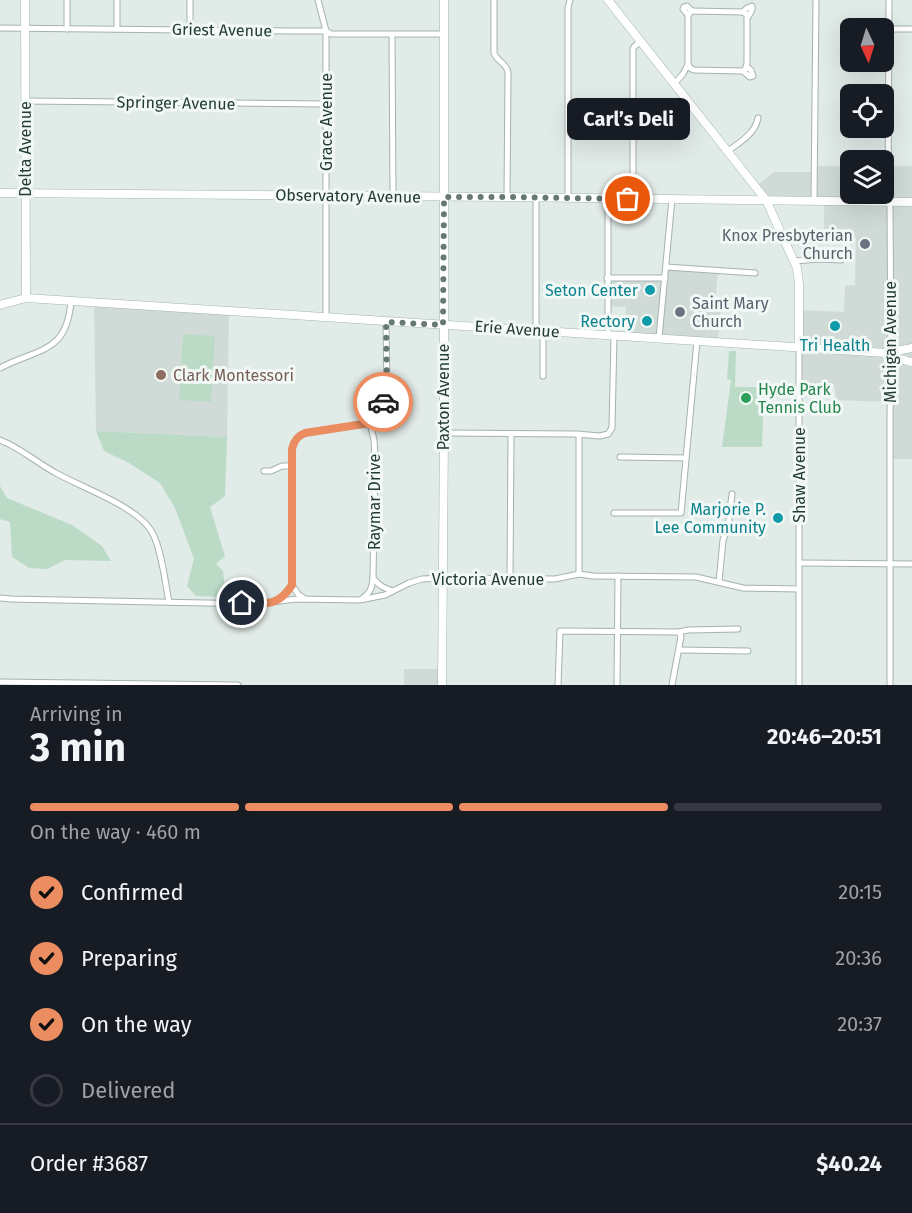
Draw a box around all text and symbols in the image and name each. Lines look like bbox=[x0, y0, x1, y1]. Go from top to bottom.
north arrow bbox=[840, 18, 894, 72]
map controls bbox=[840, 18, 894, 204]
street label: Griest Avenue bbox=[172, 20, 272, 40]
street label: Grace Avenue bbox=[317, 73, 336, 171]
button: locate bbox=[840, 84, 894, 138]
street label: Springer Avenue bbox=[117, 92, 235, 114]
callout: Carl’s Deli bbox=[566, 97, 690, 139]
street label: Delta Avenue bbox=[16, 101, 35, 197]
text: Carl’s Deli bbox=[583, 107, 674, 131]
button: layers bbox=[840, 150, 894, 204]
pin bbox=[602, 173, 653, 224]
icon: bag bbox=[611, 182, 644, 215]
street label: Observatory Avenue bbox=[275, 185, 421, 207]
place label: Knox Presbyterian Church bbox=[722, 226, 853, 263]
marker: Knox Presbyterian Church bbox=[858, 237, 872, 251]
place label: Seton Center bbox=[545, 281, 639, 300]
street label: Michigan Avenue bbox=[881, 281, 900, 403]
marker: Seton Center bbox=[643, 283, 657, 297]
place label: Saint Mary Church bbox=[692, 294, 769, 331]
marker: Saint Mary Church bbox=[673, 305, 687, 319]
place label: Rectory bbox=[580, 312, 635, 331]
marker: Rectory bbox=[640, 314, 654, 328]
street label: Erie Avenue bbox=[474, 317, 560, 341]
marker: Tri Health bbox=[828, 319, 842, 333]
place label: Tri Health bbox=[800, 336, 870, 355]
street label: Paxton Avenue bbox=[434, 344, 453, 450]
place label: Clark Montessori bbox=[173, 366, 294, 385]
marker: Clark Montessori bbox=[154, 368, 168, 382]
courier bbox=[353, 372, 413, 432]
place label: Hyde Park Tennis Club bbox=[758, 380, 841, 417]
icon: car bbox=[367, 386, 400, 419]
marker: Hyde Park Tennis Club bbox=[739, 391, 753, 405]
street label: Shaw Avenue bbox=[790, 427, 809, 523]
street label: Raymar Drive bbox=[365, 454, 384, 550]
place label: Marjorie P. Lee Community bbox=[655, 500, 766, 537]
marker: Marjorie P. Lee Community bbox=[771, 511, 785, 525]
street label: Victoria Avenue bbox=[432, 570, 544, 589]
pin bbox=[216, 577, 267, 628]
icon: home bbox=[225, 586, 258, 619]
text: Arriving in bbox=[30, 702, 123, 726]
text: 20:46–20:51 bbox=[767, 723, 882, 750]
text: 3 min bbox=[30, 725, 126, 771]
text: On the way · 460 m bbox=[30, 820, 201, 844]
icon: check bbox=[30, 876, 63, 909]
text: Confirmed bbox=[81, 879, 184, 906]
text: 20:15 bbox=[838, 880, 882, 904]
icon: check bbox=[30, 942, 63, 975]
text: Preparing bbox=[81, 945, 177, 972]
text: 20:36 bbox=[835, 946, 882, 970]
icon: check bbox=[30, 1008, 63, 1041]
text: On the way bbox=[81, 1011, 192, 1038]
text: 20:37 bbox=[837, 1012, 882, 1036]
text: Delivered bbox=[81, 1077, 176, 1104]
text: Order #3687 bbox=[30, 1150, 148, 1177]
text: $40.24 bbox=[816, 1150, 882, 1177]

